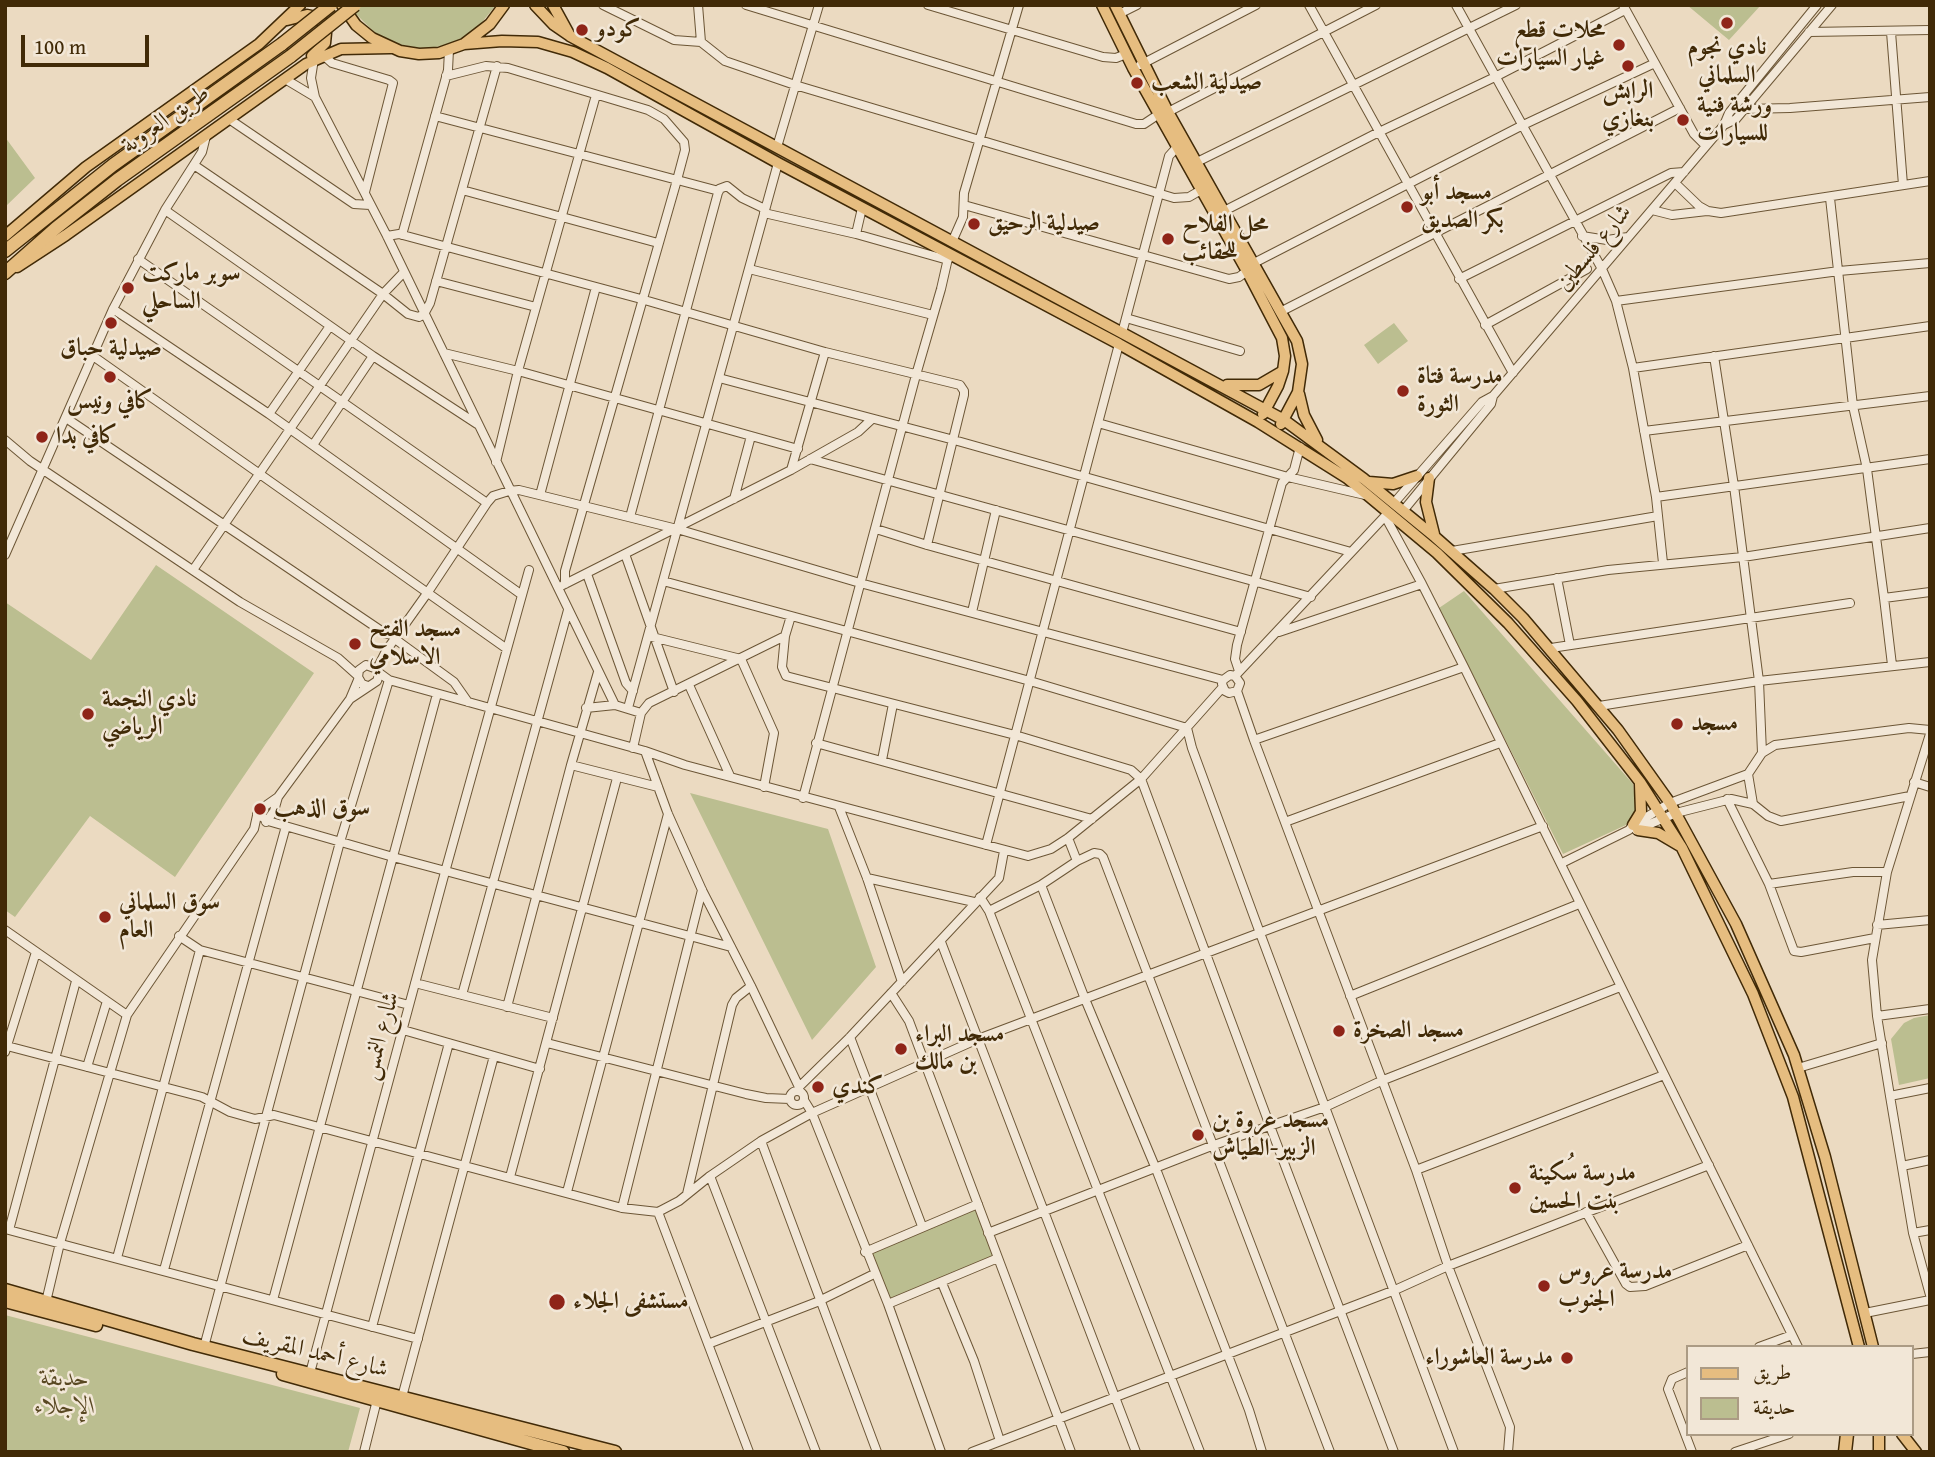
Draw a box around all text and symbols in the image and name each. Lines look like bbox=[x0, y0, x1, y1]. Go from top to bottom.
marker: نادي نجوم السلماني bbox=[1719, 15, 1735, 31]
place label: كودو bbox=[596, 16, 640, 44]
place label: محلات قطع غيار السيارات bbox=[1496, 17, 1605, 73]
scale bar bbox=[24, 21, 152, 65]
marker: كودو bbox=[574, 22, 590, 38]
text: 100 m bbox=[34, 31, 86, 62]
place label: نادي نجوم السلماني bbox=[1687, 34, 1767, 90]
marker: محلات قطع غيار السيارات bbox=[1611, 37, 1627, 53]
marker: الرابش بنغازي bbox=[1620, 58, 1636, 74]
place label: صيدلية الشعب bbox=[1151, 69, 1262, 97]
marker: صيدلية الشعب bbox=[1129, 75, 1145, 91]
place label: الرابش بنغازي bbox=[1602, 78, 1654, 134]
street label: طريق العروبة bbox=[116, 79, 216, 161]
place label: ورشة فنية للسيارات bbox=[1697, 92, 1772, 148]
marker: ورشة فنية للسيارات bbox=[1675, 112, 1691, 128]
place label: مسجد أبو بكر الصديق bbox=[1421, 179, 1504, 235]
marker: مسجد أبو بكر الصديق bbox=[1399, 199, 1415, 215]
street label: شارع فلسطين bbox=[1550, 199, 1638, 297]
place label: صيدلية الرحيق bbox=[988, 210, 1100, 238]
place label: محل الفلاح للحقائب bbox=[1182, 211, 1268, 267]
marker: صيدلية الرحيق bbox=[966, 216, 982, 232]
marker: محل الفلاح للحقائب bbox=[1160, 231, 1176, 247]
place label: سوبر ماركت الساحلي bbox=[142, 260, 241, 316]
marker: سوبر ماركت الساحلي bbox=[120, 280, 136, 296]
marker: صيدلية حباق bbox=[103, 315, 119, 331]
place label: صيدلية حباق bbox=[60, 335, 162, 363]
place label: مدرسة فتاة الثورة bbox=[1417, 363, 1503, 419]
marker: كافي ونيس bbox=[102, 369, 118, 385]
marker: مدرسة فتاة الثورة bbox=[1395, 383, 1411, 399]
place label: كافي ونيس bbox=[67, 388, 153, 416]
place label: كافي بدا bbox=[56, 423, 118, 451]
marker: كافي بدا bbox=[34, 429, 50, 445]
place label: مسجد الفتح الاسلامي bbox=[369, 616, 461, 672]
marker: مسجد الفتح الاسلامي bbox=[347, 636, 363, 652]
place label: نادي النجمة الرياضي bbox=[102, 686, 197, 742]
marker: نادي النجمة الرياضي bbox=[80, 706, 96, 722]
place label: مسجد bbox=[1691, 710, 1738, 738]
marker: مسجد bbox=[1669, 716, 1685, 732]
place label: سوق الذهب bbox=[274, 795, 370, 823]
marker: سوق الذهب bbox=[252, 801, 268, 817]
place label: سوق السلماني العام bbox=[119, 889, 220, 945]
marker: سوق السلماني العام bbox=[97, 909, 113, 925]
street label: شارع النمس bbox=[355, 989, 407, 1083]
place label: مسجد الصخرة bbox=[1353, 1017, 1464, 1045]
place label: مسجد البراء بن مالك bbox=[915, 1021, 1004, 1077]
marker: مسجد الصخرة bbox=[1331, 1023, 1347, 1039]
marker: مسجد البراء بن مالك bbox=[893, 1041, 909, 1057]
place label: كندي bbox=[832, 1073, 883, 1101]
marker: كندي bbox=[810, 1079, 826, 1095]
place label: مسجد عروة بن الزبير-الطياش bbox=[1212, 1107, 1329, 1163]
marker: مسجد عروة بن الزبير-الطياش bbox=[1190, 1127, 1206, 1143]
place label: مدرسة سُكينة بنت الحسين bbox=[1529, 1160, 1636, 1216]
marker: مدرسة سُكينة بنت الحسين bbox=[1507, 1180, 1523, 1196]
place label: مدرسة عروس الجنوب bbox=[1558, 1258, 1672, 1314]
marker: مدرسة عروس الجنوب bbox=[1536, 1278, 1552, 1294]
place label: مستشفى الجلاء bbox=[573, 1288, 688, 1316]
marker: مستشفى الجلاء bbox=[547, 1292, 567, 1312]
street label: شارع أحمد المقريف bbox=[239, 1321, 391, 1385]
place label: مدرسة العاشوراء bbox=[1425, 1344, 1553, 1372]
legend bbox=[1686, 1345, 1914, 1436]
marker: مدرسة العاشوراء bbox=[1559, 1350, 1575, 1366]
text: طريق bbox=[1753, 1356, 1791, 1387]
park label: حديقة الإجلاء bbox=[35, 1365, 95, 1421]
text: حديقة bbox=[1753, 1391, 1796, 1422]

